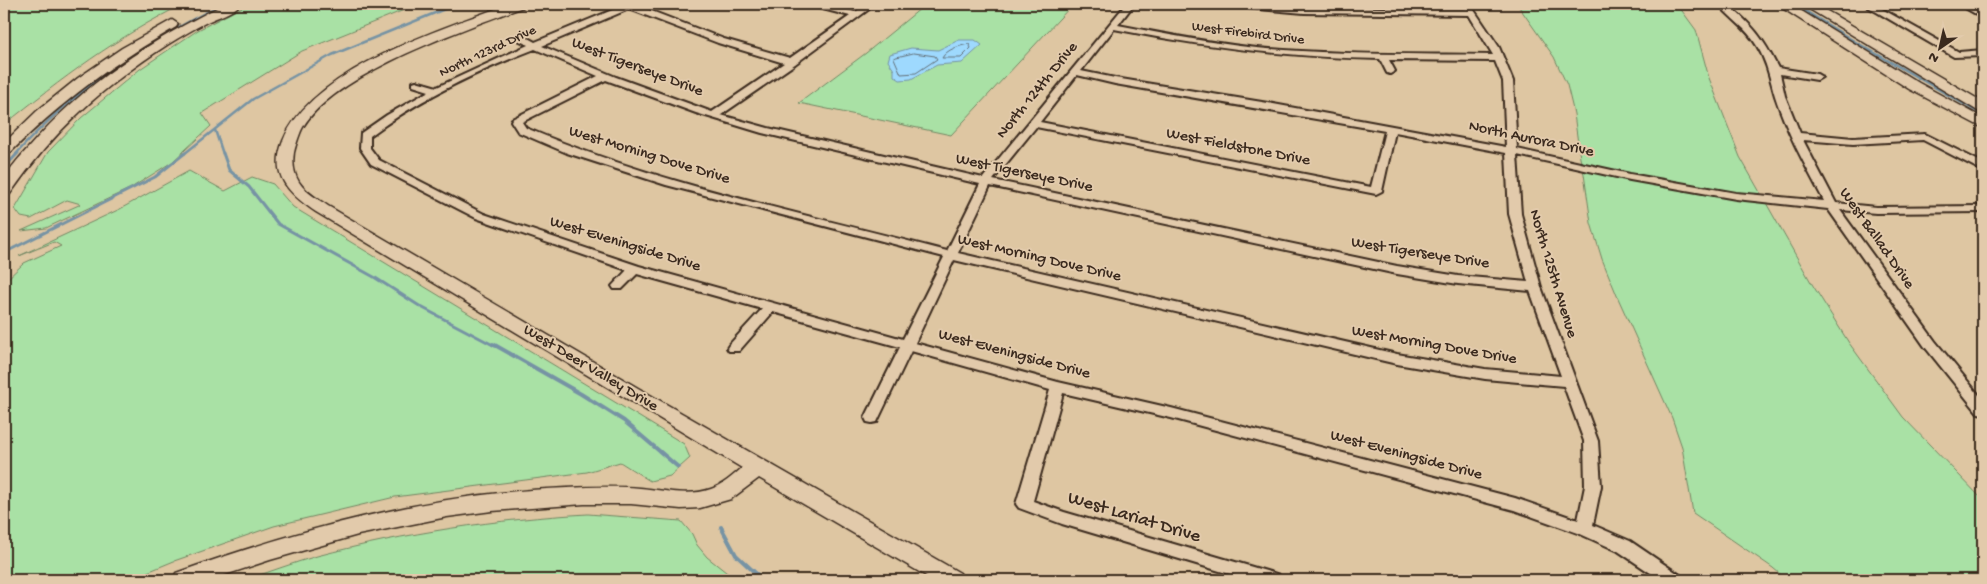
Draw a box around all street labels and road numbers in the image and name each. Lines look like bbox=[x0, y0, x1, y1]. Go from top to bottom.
street label: West Firebird Drive bbox=[1191, 19, 1306, 49]
street label: North 123rd Drive bbox=[437, 22, 540, 82]
street label: West Tigerseye Drive bbox=[568, 34, 706, 102]
street label: North 124th Drive bbox=[993, 38, 1083, 143]
street label: North Aurora Drive bbox=[1467, 117, 1596, 163]
street label: West Morning Dove Drive bbox=[566, 122, 733, 190]
street label: West Fieldstone Drive bbox=[1164, 125, 1312, 171]
street label: West Tigerseye Drive bbox=[954, 150, 1095, 198]
street label: West Ballad Drive bbox=[1834, 185, 1918, 294]
street label: North 125th Avenue bbox=[1523, 208, 1581, 341]
street label: West Eveningside Drive bbox=[547, 213, 703, 277]
street label: West Morning Dove Drive bbox=[955, 231, 1123, 287]
street label: West Tigerseye Drive bbox=[1350, 234, 1491, 274]
street label: West Deer Valley Drive bbox=[519, 321, 662, 417]
street label: West Morning Dove Drive bbox=[1350, 322, 1519, 370]
street label: West Eveningside Drive bbox=[936, 326, 1093, 385]
street label: West Eveningside Drive bbox=[1328, 427, 1485, 486]
street label: West Lariat Drive bbox=[1065, 487, 1203, 549]

